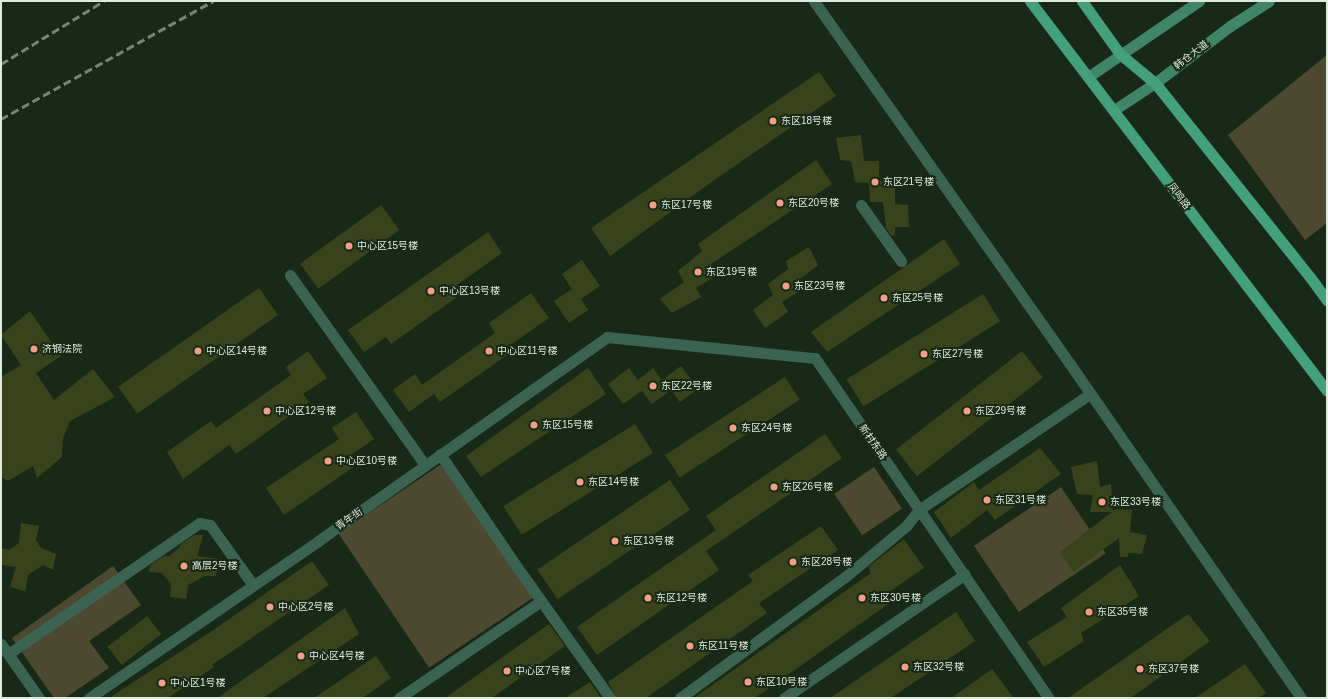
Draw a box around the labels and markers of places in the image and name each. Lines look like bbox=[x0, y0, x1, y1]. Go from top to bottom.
place label: 东区18号楼 bbox=[781, 115, 832, 127]
marker: 东区18号楼 bbox=[768, 116, 778, 126]
place label: 东区21号楼 bbox=[883, 176, 934, 188]
marker: 东区21号楼 bbox=[870, 177, 880, 187]
place label: 东区20号楼 bbox=[788, 197, 839, 209]
marker: 东区20号楼 bbox=[775, 198, 785, 208]
place label: 东区17号楼 bbox=[661, 199, 712, 211]
marker: 东区17号楼 bbox=[648, 200, 658, 210]
place label: 中心区15号楼 bbox=[357, 240, 418, 252]
marker: 中心区15号楼 bbox=[344, 241, 354, 251]
place label: 东区19号楼 bbox=[706, 266, 757, 278]
marker: 东区19号楼 bbox=[693, 267, 703, 277]
place label: 东区23号楼 bbox=[794, 280, 845, 292]
marker: 东区23号楼 bbox=[781, 281, 791, 291]
place label: 中心区13号楼 bbox=[439, 285, 500, 297]
marker: 中心区13号楼 bbox=[426, 286, 436, 296]
place label: 东区25号楼 bbox=[892, 292, 943, 304]
marker: 东区25号楼 bbox=[879, 293, 889, 303]
place label: 济钢法院 bbox=[42, 343, 82, 355]
marker: 济钢法院 bbox=[29, 344, 39, 354]
place label: 中心区14号楼 bbox=[206, 345, 267, 357]
place label: 中心区11号楼 bbox=[497, 345, 557, 357]
marker: 中心区14号楼 bbox=[193, 346, 203, 356]
marker: 中心区11号楼 bbox=[484, 346, 494, 356]
place label: 东区27号楼 bbox=[932, 348, 983, 360]
marker: 东区27号楼 bbox=[919, 349, 929, 359]
place label: 东区22号楼 bbox=[661, 380, 712, 392]
marker: 东区22号楼 bbox=[648, 381, 658, 391]
place label: 中心区12号楼 bbox=[275, 405, 336, 417]
place label: 东区29号楼 bbox=[975, 405, 1026, 417]
marker: 中心区12号楼 bbox=[262, 406, 272, 416]
marker: 东区29号楼 bbox=[962, 406, 972, 416]
place label: 东区15号楼 bbox=[542, 419, 593, 431]
marker: 东区15号楼 bbox=[529, 420, 539, 430]
place label: 东区24号楼 bbox=[741, 422, 792, 434]
marker: 东区24号楼 bbox=[728, 423, 738, 433]
place label: 中心区10号楼 bbox=[336, 455, 397, 467]
marker: 中心区10号楼 bbox=[323, 456, 333, 466]
place label: 东区14号楼 bbox=[588, 476, 639, 488]
marker: 东区14号楼 bbox=[575, 477, 585, 487]
place label: 东区26号楼 bbox=[782, 481, 833, 493]
marker: 东区26号楼 bbox=[769, 482, 779, 492]
place label: 东区31号楼 bbox=[995, 494, 1046, 506]
marker: 东区31号楼 bbox=[982, 495, 992, 505]
place label: 东区33号楼 bbox=[1110, 496, 1161, 508]
marker: 东区33号楼 bbox=[1097, 497, 1107, 507]
place label: 东区13号楼 bbox=[623, 535, 674, 547]
marker: 东区13号楼 bbox=[610, 536, 620, 546]
place label: 东区28号楼 bbox=[801, 556, 852, 568]
marker: 东区28号楼 bbox=[788, 557, 798, 567]
place label: 高层2号楼 bbox=[192, 560, 238, 572]
marker: 高层2号楼 bbox=[179, 561, 189, 571]
place label: 东区12号楼 bbox=[656, 592, 707, 604]
place label: 东区30号楼 bbox=[870, 592, 921, 604]
marker: 东区12号楼 bbox=[643, 593, 653, 603]
marker: 东区30号楼 bbox=[857, 593, 867, 603]
place label: 中心区2号楼 bbox=[278, 601, 334, 613]
marker: 中心区2号楼 bbox=[265, 602, 275, 612]
place label: 东区35号楼 bbox=[1097, 606, 1148, 618]
marker: 东区35号楼 bbox=[1084, 607, 1094, 617]
place label: 东区11号楼 bbox=[698, 640, 748, 652]
marker: 东区11号楼 bbox=[685, 641, 695, 651]
place label: 中心区4号楼 bbox=[309, 650, 365, 662]
marker: 中心区4号楼 bbox=[296, 651, 306, 661]
place label: 东区32号楼 bbox=[913, 661, 964, 673]
marker: 东区32号楼 bbox=[900, 662, 910, 672]
place label: 东区37号楼 bbox=[1148, 663, 1199, 675]
marker: 东区37号楼 bbox=[1135, 664, 1145, 674]
place label: 中心区7号楼 bbox=[515, 665, 571, 677]
marker: 中心区7号楼 bbox=[502, 666, 512, 676]
place label: 东区10号楼 bbox=[756, 676, 807, 688]
place label: 中心区1号楼 bbox=[170, 677, 226, 689]
marker: 东区10号楼 bbox=[743, 677, 753, 687]
marker: 中心区1号楼 bbox=[157, 678, 167, 688]

